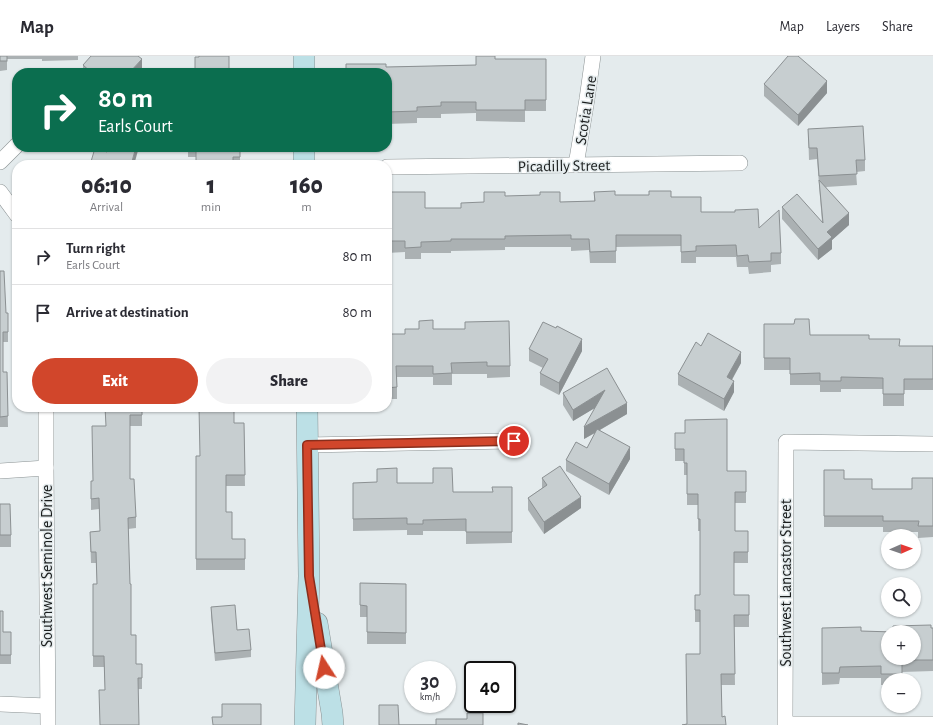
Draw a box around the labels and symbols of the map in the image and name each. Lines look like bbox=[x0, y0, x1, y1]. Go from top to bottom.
street label: Scotia Lane bbox=[573, 74, 599, 146]
street label: Picadilly Street bbox=[518, 157, 611, 176]
pin bbox=[497, 424, 531, 458]
street label: Southwest Seminole Drive bbox=[39, 485, 55, 647]
street label: Southwest Lancastor Street bbox=[778, 499, 794, 667]
north arrow bbox=[881, 529, 921, 569]
position arrow bbox=[303, 647, 345, 689]
speed limit sign: 40 bbox=[464, 661, 516, 713]

